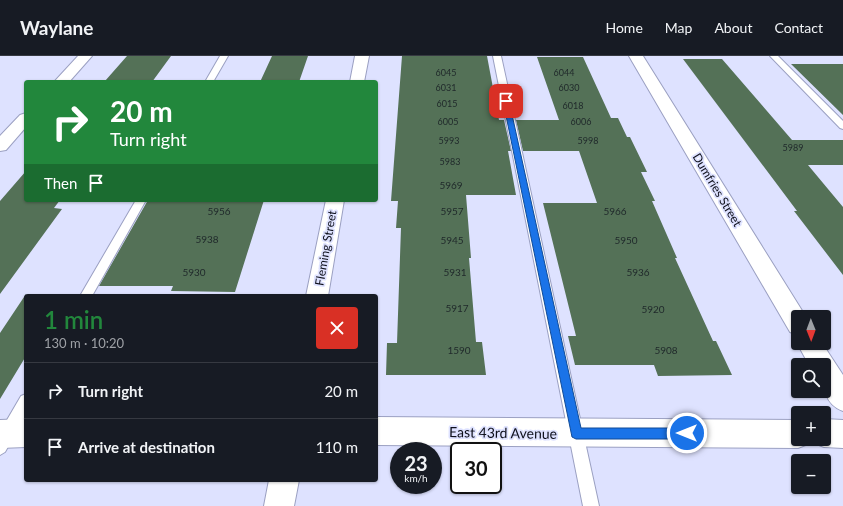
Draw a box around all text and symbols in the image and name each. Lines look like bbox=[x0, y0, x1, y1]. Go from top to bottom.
text: Waylane bbox=[20, 16, 93, 39]
text: Home bbox=[605, 19, 643, 36]
text: Map bbox=[665, 19, 692, 36]
text: About bbox=[714, 19, 752, 36]
text: Contact bbox=[774, 19, 823, 36]
house number: 6045 bbox=[436, 67, 456, 78]
house number: 6044 bbox=[554, 67, 574, 78]
house number: 6031 bbox=[436, 82, 456, 93]
house number: 6030 bbox=[559, 82, 579, 93]
pin bbox=[489, 84, 523, 118]
icon: arrive bbox=[495, 90, 517, 112]
text: 20 m bbox=[110, 94, 173, 128]
icon: right bbox=[44, 96, 96, 148]
house number: 6015 bbox=[437, 98, 457, 109]
house number: 6018 bbox=[563, 100, 583, 111]
house number: 6005 bbox=[438, 116, 458, 127]
house number: 6006 bbox=[571, 116, 591, 127]
text: Turn right bbox=[110, 128, 187, 150]
house number: 5993 bbox=[439, 135, 459, 146]
house number: 5998 bbox=[578, 135, 598, 146]
house number: 5989 bbox=[783, 142, 803, 153]
street label: Dumfries Street bbox=[690, 150, 746, 230]
house number: 5983 bbox=[440, 156, 460, 167]
icon: arrive bbox=[85, 172, 107, 194]
text: Then bbox=[44, 174, 77, 192]
house number: 5969 bbox=[439, 179, 463, 191]
house number: 5956 bbox=[207, 205, 231, 217]
house number: 5957 bbox=[440, 205, 464, 217]
house number: 5966 bbox=[603, 205, 627, 217]
street label: Fleming Street bbox=[312, 208, 340, 287]
house number: 5938 bbox=[195, 233, 219, 245]
house number: 5945 bbox=[440, 234, 464, 246]
house number: 5950 bbox=[614, 234, 638, 246]
house number: 5930 bbox=[182, 266, 206, 278]
house number: 5931 bbox=[443, 266, 467, 278]
house number: 5936 bbox=[626, 266, 650, 278]
house number: 5917 bbox=[445, 302, 469, 314]
house number: 5920 bbox=[641, 303, 665, 315]
text: 1 min bbox=[44, 305, 103, 334]
button: close bbox=[316, 307, 358, 349]
north arrow bbox=[791, 310, 831, 350]
map controls bbox=[791, 310, 831, 494]
text: 130 m · 10:20 bbox=[44, 335, 124, 351]
house number: 1590 bbox=[447, 344, 471, 356]
house number: 5908 bbox=[654, 344, 678, 356]
button: search bbox=[791, 358, 831, 398]
icon: right bbox=[44, 380, 66, 402]
text: Turn right bbox=[78, 382, 143, 400]
text: 20 m bbox=[324, 382, 358, 400]
button: + bbox=[791, 406, 831, 446]
position arrow bbox=[666, 412, 708, 454]
street label: East 43rd Avenue bbox=[449, 423, 557, 442]
icon: arrive bbox=[44, 436, 66, 458]
text: Arrive at destination bbox=[78, 438, 215, 456]
text: 110 m bbox=[316, 438, 358, 456]
speed limit sign: 30 bbox=[450, 442, 502, 494]
text: 23 bbox=[404, 451, 428, 475]
button: − bbox=[791, 454, 831, 494]
text: km/h bbox=[404, 472, 428, 484]

